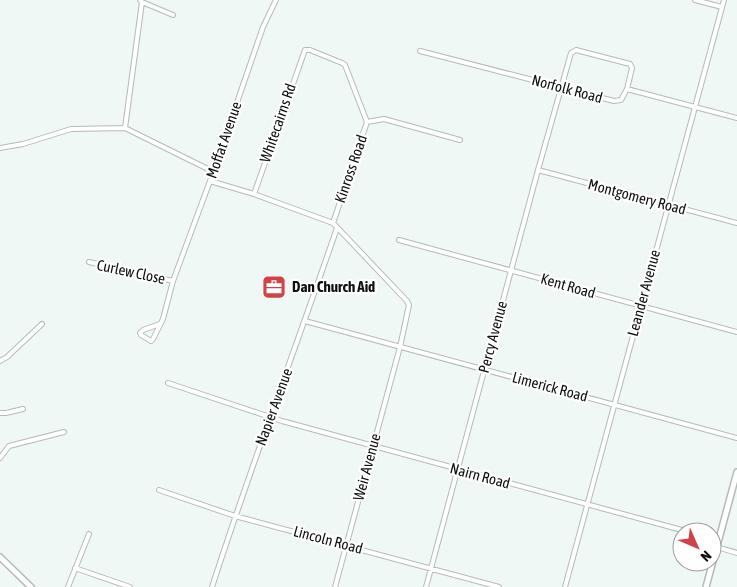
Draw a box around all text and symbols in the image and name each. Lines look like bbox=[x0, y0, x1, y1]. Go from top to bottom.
street label: Norfolk Road bbox=[530, 71, 604, 106]
street label: Whitecairns Rd bbox=[256, 81, 299, 164]
street label: Moffat Avenue bbox=[202, 99, 245, 180]
street label: Kinross Road bbox=[331, 133, 370, 205]
street label: Montgomery Road bbox=[586, 175, 688, 218]
street label: Leander Avenue bbox=[624, 248, 663, 338]
street label: Curlew Close bbox=[95, 256, 167, 287]
street label: Kent Road bbox=[539, 270, 597, 301]
office icon: Dan Church Aid bbox=[261, 274, 287, 300]
place label: Dan Church Aid bbox=[292, 278, 375, 295]
street label: Percy Avenue bbox=[475, 299, 510, 375]
street label: Napier Avenue bbox=[252, 366, 295, 448]
street label: Limerick Road bbox=[510, 368, 590, 405]
street label: Weir Avenue bbox=[349, 431, 384, 502]
street label: Nairn Road bbox=[448, 459, 512, 492]
street label: Lincoln Road bbox=[292, 522, 365, 557]
north arrow bbox=[672, 522, 722, 572]
text: N bbox=[698, 548, 715, 565]

